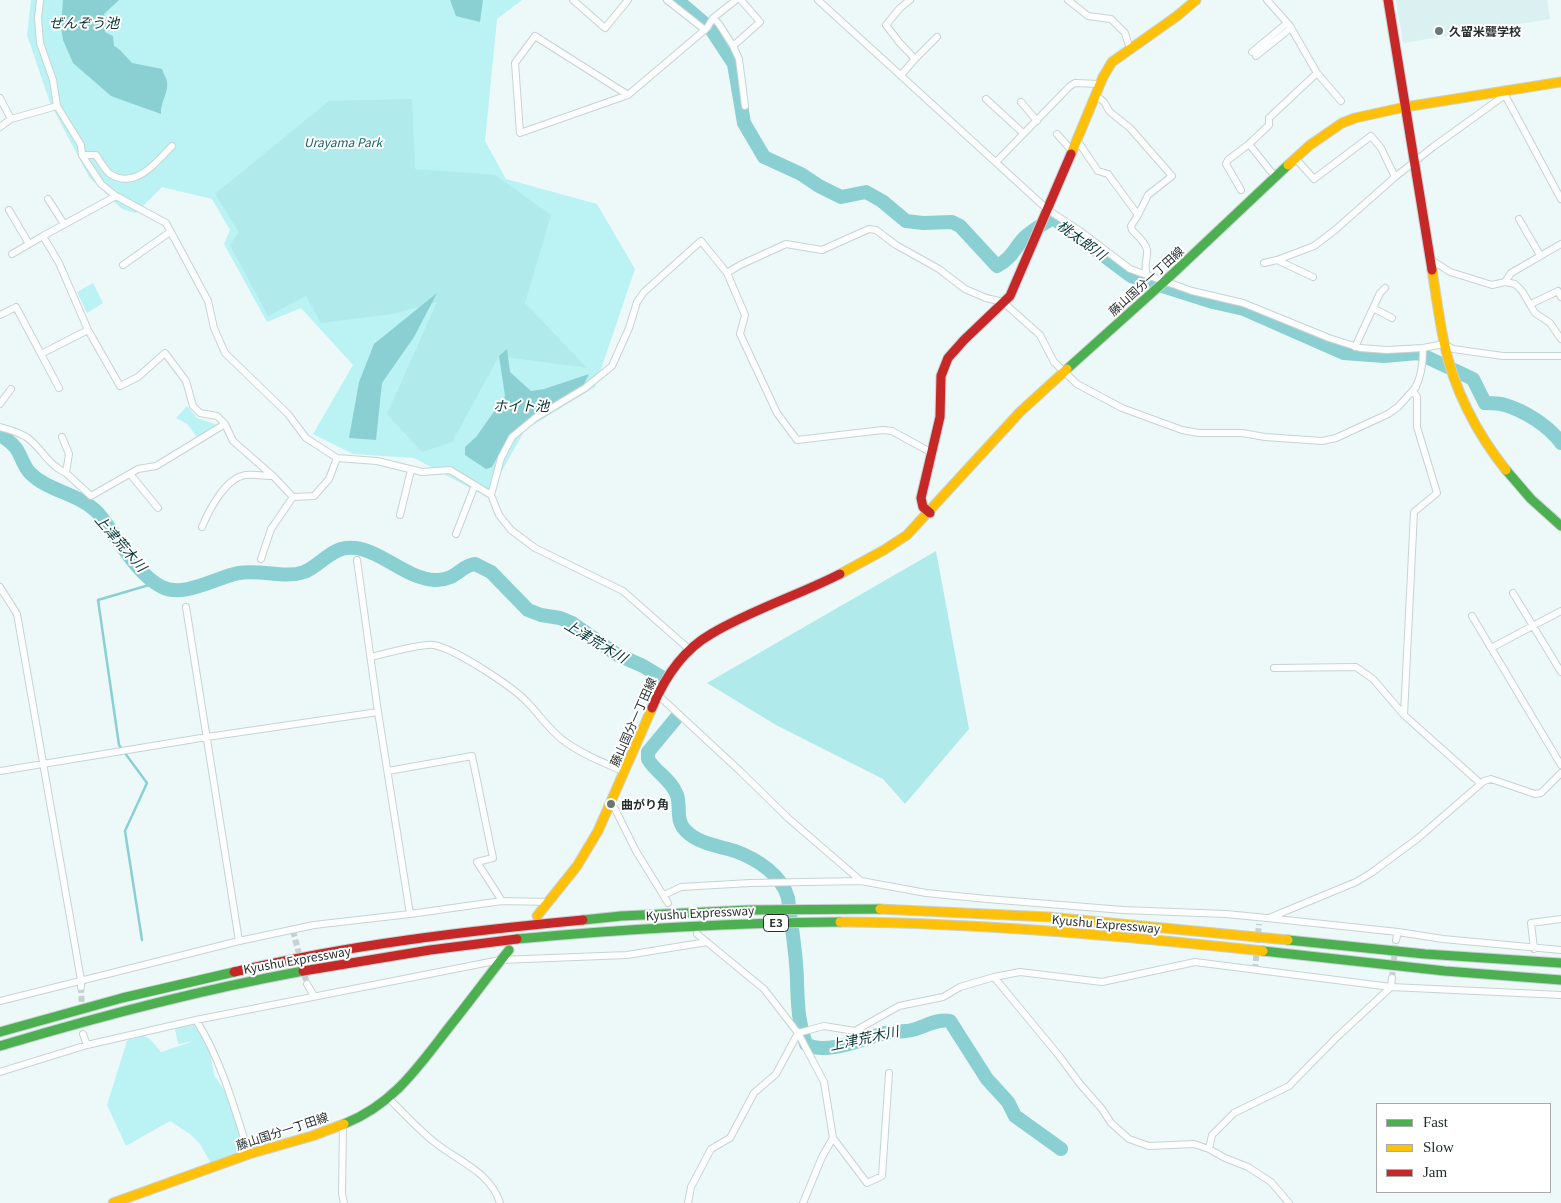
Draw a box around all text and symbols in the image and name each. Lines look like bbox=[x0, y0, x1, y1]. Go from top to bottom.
water label: ぜんぞう池 bbox=[49, 15, 119, 31]
place label: 久留米聾学校 bbox=[1449, 24, 1521, 38]
marker: 久留米聾学校 bbox=[1433, 25, 1445, 37]
park label: Urayama Park bbox=[304, 135, 382, 149]
water label: 桃太郎川 bbox=[1054, 217, 1110, 263]
street label: 藤山国分一丁田線 bbox=[1106, 244, 1186, 318]
water label: ホイト池 bbox=[493, 398, 549, 414]
water label: 上津荒木川 bbox=[92, 511, 150, 575]
water label: 上津荒木川 bbox=[562, 616, 630, 666]
street label: 藤山国分一丁田線 bbox=[607, 675, 659, 769]
place label: 曲がり角 bbox=[621, 797, 669, 811]
marker: 曲がり角 bbox=[605, 798, 617, 810]
street label: Kyushu Expressway bbox=[645, 903, 755, 923]
street label: Kyushu Expressway bbox=[1051, 912, 1161, 936]
road number: E3 bbox=[764, 914, 788, 931]
street label: Kyushu Expressway bbox=[242, 943, 352, 977]
water label: 上津荒木川 bbox=[828, 1023, 900, 1053]
legend bbox=[1376, 1103, 1551, 1193]
street label: 藤山国分一丁田線 bbox=[234, 1109, 330, 1153]
text: Fast bbox=[1423, 1114, 1448, 1130]
text: Slow bbox=[1423, 1139, 1454, 1155]
text: Jam bbox=[1423, 1164, 1447, 1180]

